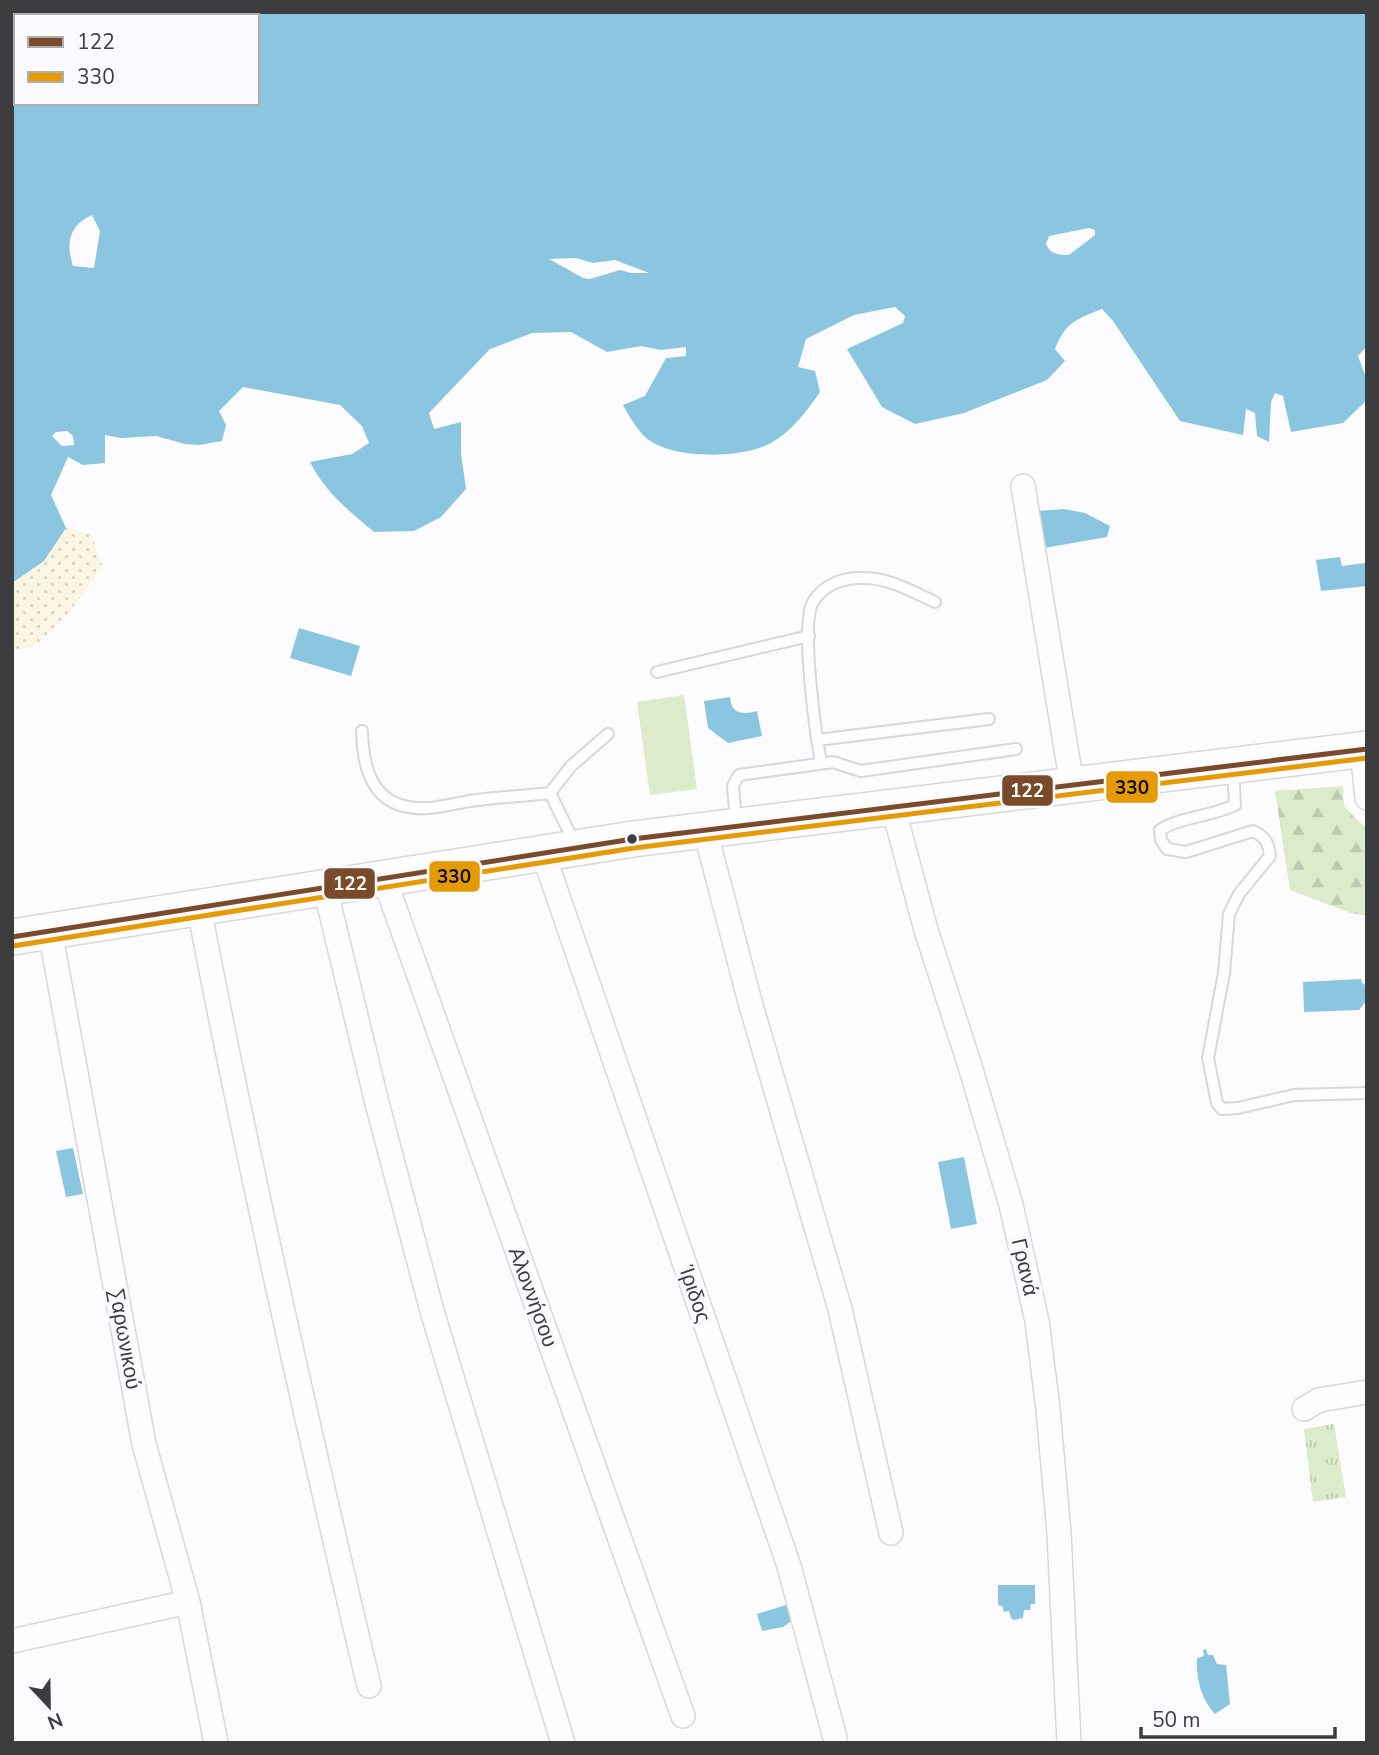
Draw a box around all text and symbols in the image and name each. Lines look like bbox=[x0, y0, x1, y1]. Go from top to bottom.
legend bbox=[14, 14, 259, 105]
text: 122 bbox=[77, 28, 115, 56]
text: 330 bbox=[77, 63, 115, 91]
line badge: 330 bbox=[1105, 770, 1159, 804]
line badge: 122 bbox=[1001, 774, 1054, 807]
text: 330 bbox=[1115, 775, 1149, 801]
text: 122 bbox=[1010, 778, 1044, 804]
unlabelled marker bbox=[625, 832, 639, 846]
line badge: 330 bbox=[428, 860, 481, 893]
text: 330 bbox=[437, 864, 471, 890]
line badge: 122 bbox=[323, 867, 376, 900]
text: 122 bbox=[333, 871, 367, 897]
street label: Γρανά bbox=[1005, 1235, 1045, 1299]
street label: Αλοννήσου bbox=[502, 1243, 564, 1351]
street label: Ίριδος bbox=[672, 1261, 718, 1326]
street label: Σαρωνικού bbox=[102, 1287, 148, 1391]
north arrow bbox=[14, 1671, 84, 1741]
scale bar bbox=[1141, 1696, 1335, 1740]
text: N bbox=[44, 1706, 66, 1736]
text: 50 m bbox=[1152, 1706, 1201, 1734]

